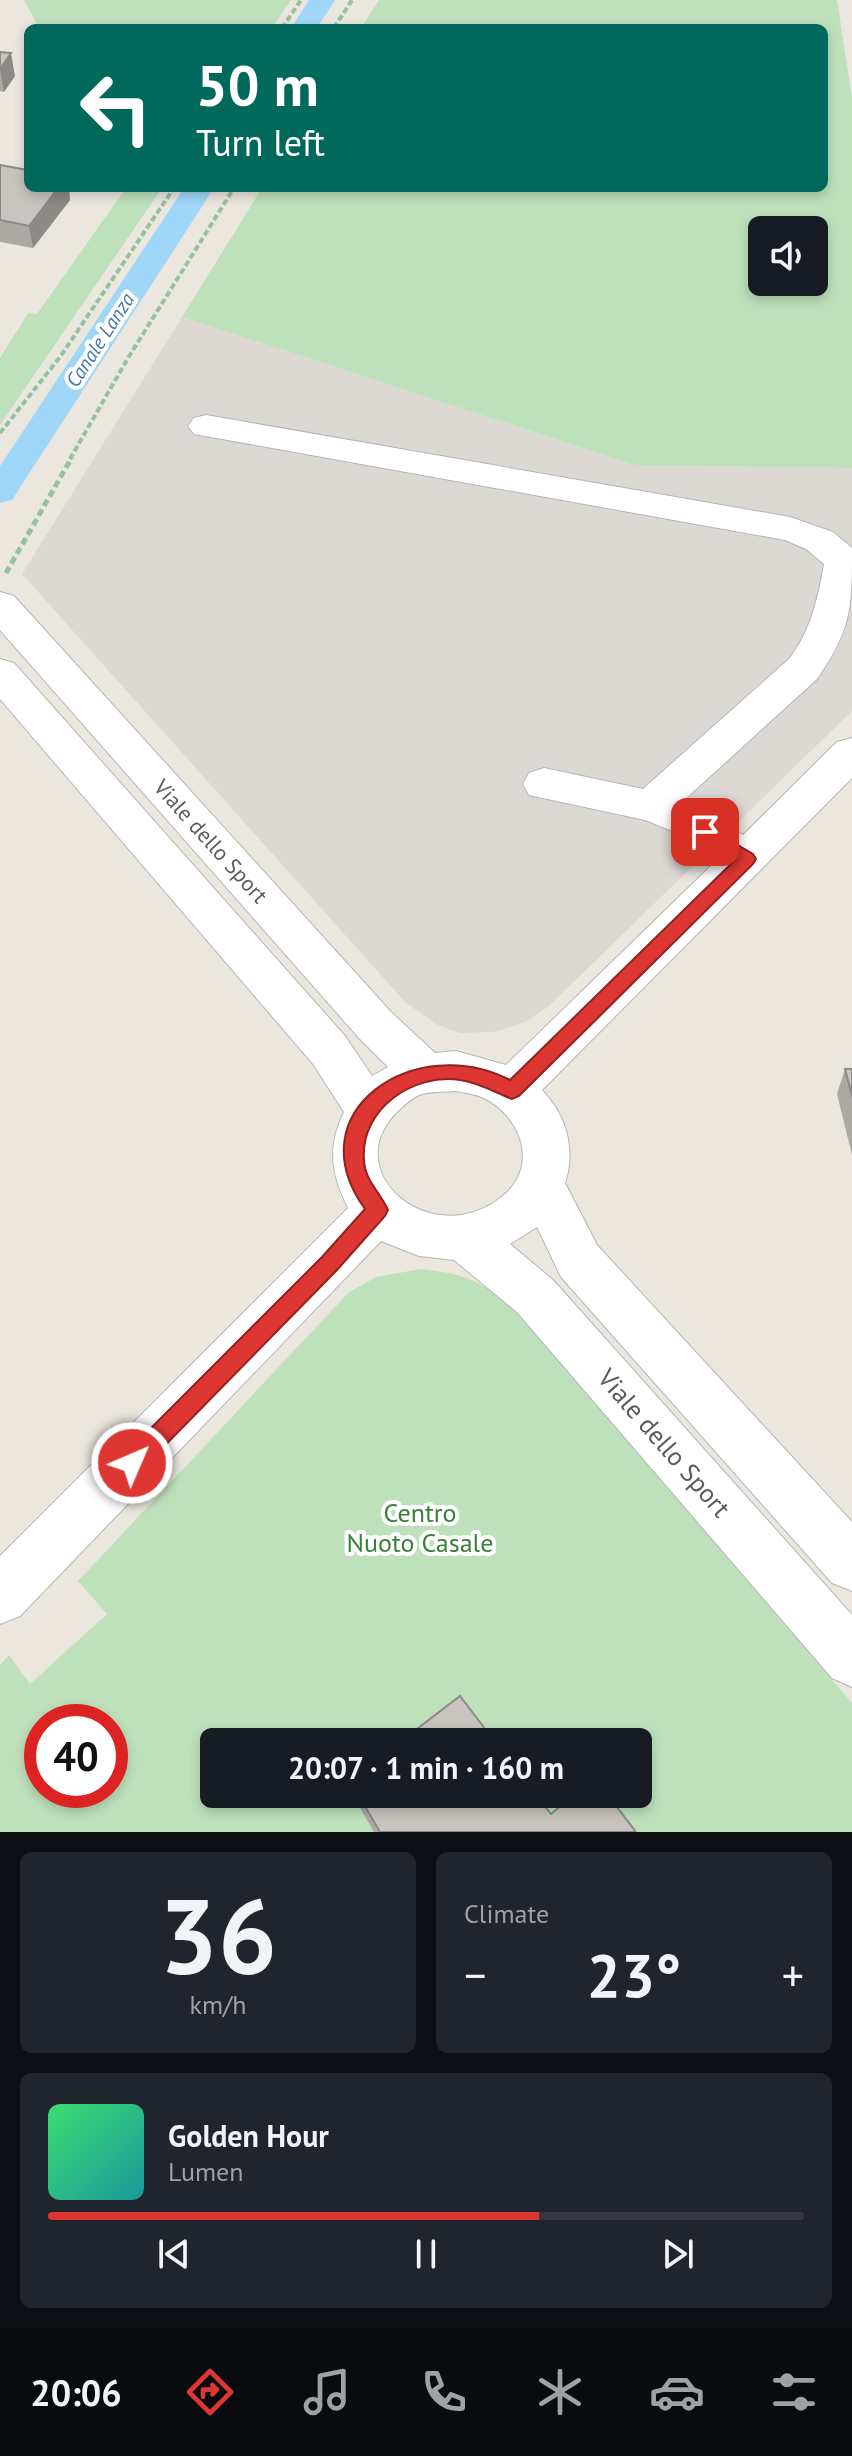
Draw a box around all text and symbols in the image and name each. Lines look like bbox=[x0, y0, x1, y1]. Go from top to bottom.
text: 50 m bbox=[196, 49, 319, 121]
icon: left bbox=[64, 56, 168, 160]
text: Turn left bbox=[196, 119, 325, 166]
map controls bbox=[748, 216, 828, 296]
button: sound bbox=[748, 216, 828, 296]
water label: Canale Lanza bbox=[60, 288, 140, 392]
street label: Viale dello Sport bbox=[147, 772, 274, 909]
pin bbox=[671, 798, 739, 866]
icon: arrive bbox=[683, 810, 727, 854]
street label: Viale dello Sport bbox=[590, 1361, 738, 1524]
position arrow bbox=[90, 1421, 174, 1505]
park label: Centro Nuoto Casale bbox=[347, 1496, 493, 1559]
speed limit sign: 40 bbox=[24, 1704, 128, 1808]
text: 20:07 · 1 min · 160 m bbox=[288, 1748, 564, 1787]
text: 36 bbox=[159, 1868, 277, 2003]
text: Climate bbox=[464, 1897, 549, 1930]
text: 23° bbox=[587, 1936, 681, 2014]
text: − bbox=[464, 1946, 486, 2003]
text: + bbox=[782, 1946, 804, 2003]
text: km/h bbox=[190, 1988, 247, 2021]
text: Golden Hour bbox=[168, 2116, 329, 2155]
text: Lumen bbox=[168, 2155, 243, 2188]
icon: previous bbox=[152, 2232, 196, 2276]
icon: pause bbox=[404, 2232, 448, 2276]
icon: next bbox=[656, 2232, 700, 2276]
icon: directions bbox=[182, 2364, 238, 2420]
icon: music bbox=[299, 2364, 355, 2420]
icon: phone bbox=[416, 2364, 472, 2420]
icon: climate bbox=[532, 2364, 588, 2420]
icon: car bbox=[649, 2364, 705, 2420]
icon: filters bbox=[766, 2364, 822, 2420]
text: 20:06 bbox=[30, 2369, 122, 2416]

